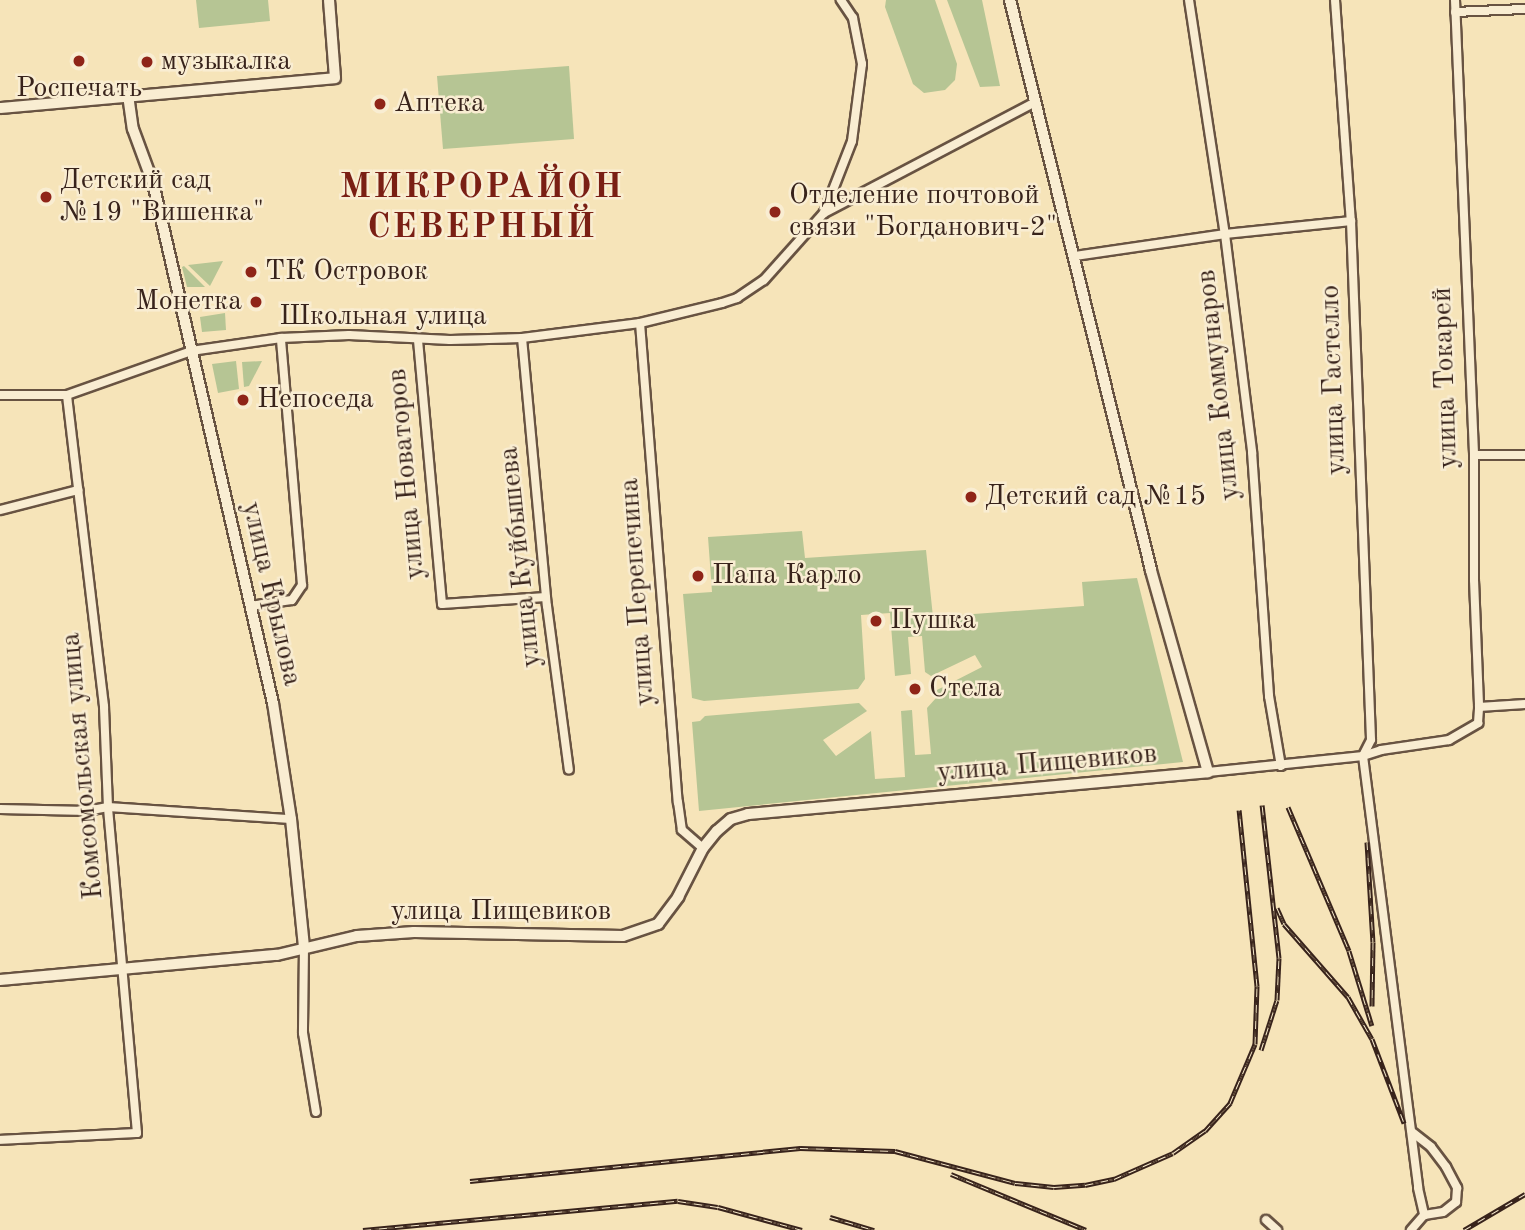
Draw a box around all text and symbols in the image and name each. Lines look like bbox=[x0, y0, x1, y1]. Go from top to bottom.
place label: музыкалка bbox=[161, 45, 291, 79]
marker: Роспечать bbox=[71, 53, 87, 69]
marker: музыкалка bbox=[139, 54, 155, 70]
place label: Роспечать bbox=[16, 72, 142, 106]
place label: Аптека bbox=[394, 87, 485, 121]
marker: Аптека bbox=[372, 96, 388, 112]
place label: Детский сад №19 "Вишенка" bbox=[60, 164, 264, 230]
district label: МИКРОРАЙОН СЕВЕРНЫЙ bbox=[341, 167, 623, 249]
place label: Отделение почтовой связи "Богданович-2" bbox=[789, 179, 1057, 245]
marker: Детский сад №19 "Вишенка" bbox=[38, 189, 54, 205]
marker: Отделение почтовой связи "Богданович-2" bbox=[767, 204, 783, 220]
place label: ТК Островок bbox=[265, 255, 428, 289]
marker: ТК Островок bbox=[243, 264, 259, 280]
street label: улица Коммунаров bbox=[1190, 268, 1248, 502]
street label: улица Гастелло bbox=[1314, 284, 1354, 476]
place label: Монетка bbox=[135, 285, 242, 319]
street label: улица Токарей bbox=[1426, 287, 1466, 469]
marker: Монетка bbox=[248, 294, 264, 310]
street label: Школьная улица bbox=[279, 300, 487, 334]
street label: улица Новаторов bbox=[381, 367, 433, 581]
place label: Непоседа bbox=[257, 383, 374, 417]
marker: Непоседа bbox=[235, 392, 251, 408]
street label: улица Куйбышева bbox=[493, 445, 549, 669]
street label: улица Перепечина bbox=[613, 477, 663, 707]
place label: Детский сад №15 bbox=[985, 480, 1206, 514]
marker: Детский сад №15 bbox=[963, 489, 979, 505]
street label: улица Крылова bbox=[233, 499, 309, 689]
place label: Папа Карло bbox=[712, 559, 862, 593]
marker: Папа Карло bbox=[690, 568, 706, 584]
place label: Пушка bbox=[890, 604, 976, 638]
marker: Пушка bbox=[868, 613, 884, 629]
street label: Комсомольская улица bbox=[55, 631, 111, 901]
place label: Стела bbox=[929, 672, 1002, 706]
marker: Стела bbox=[907, 681, 923, 697]
street label: улица Пищевиков bbox=[936, 738, 1158, 790]
street label: улица Пищевиков bbox=[391, 895, 611, 929]

